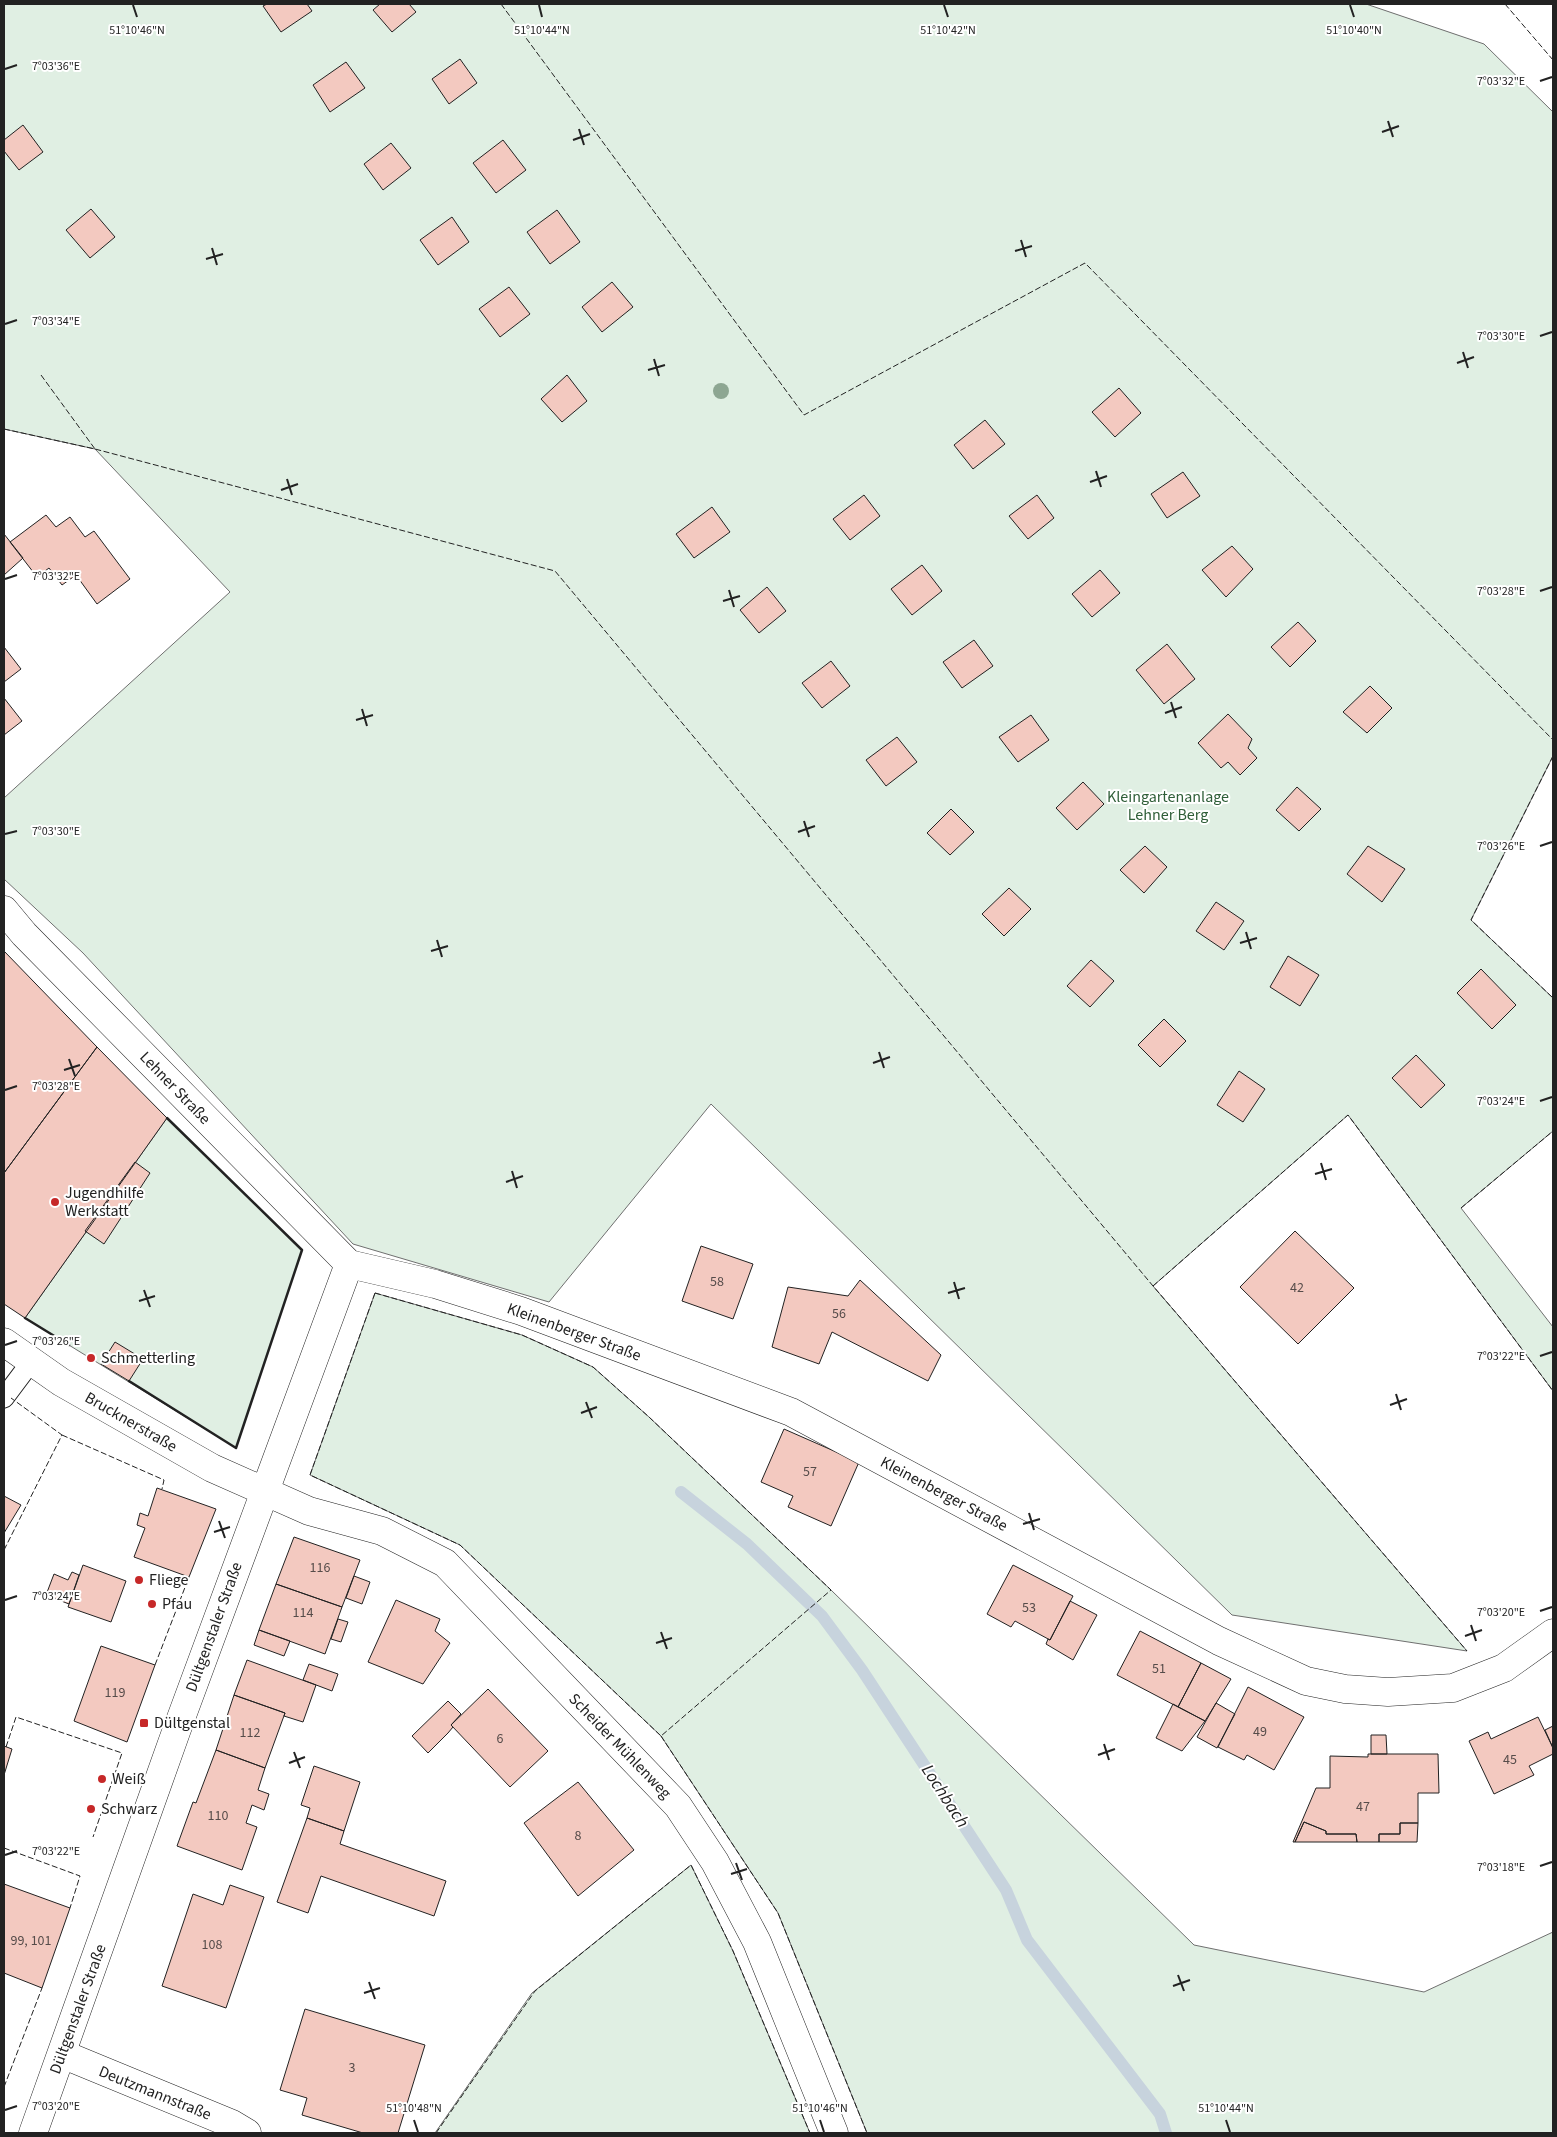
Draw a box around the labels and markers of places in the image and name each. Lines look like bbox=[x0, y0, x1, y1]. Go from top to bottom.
place label: Jugendhilfe Werkstatt bbox=[65, 1182, 144, 1222]
marker: Jugendhilfe Werkstatt bbox=[49, 1196, 61, 1208]
place label: Schmetterling bbox=[101, 1347, 195, 1369]
marker: Schmetterling bbox=[85, 1352, 97, 1364]
place label: Fliege bbox=[149, 1569, 189, 1591]
marker: Fliege bbox=[133, 1574, 145, 1586]
place label: Pfau bbox=[162, 1593, 192, 1615]
marker: Pfau bbox=[146, 1598, 158, 1610]
place label: Dültgenstal bbox=[154, 1712, 230, 1734]
marker: Dültgenstal bbox=[138, 1717, 150, 1729]
place label: Weiß bbox=[112, 1768, 146, 1790]
marker: Weiß bbox=[96, 1773, 108, 1785]
place label: Schwarz bbox=[101, 1798, 157, 1820]
marker: Schwarz bbox=[85, 1803, 97, 1815]

